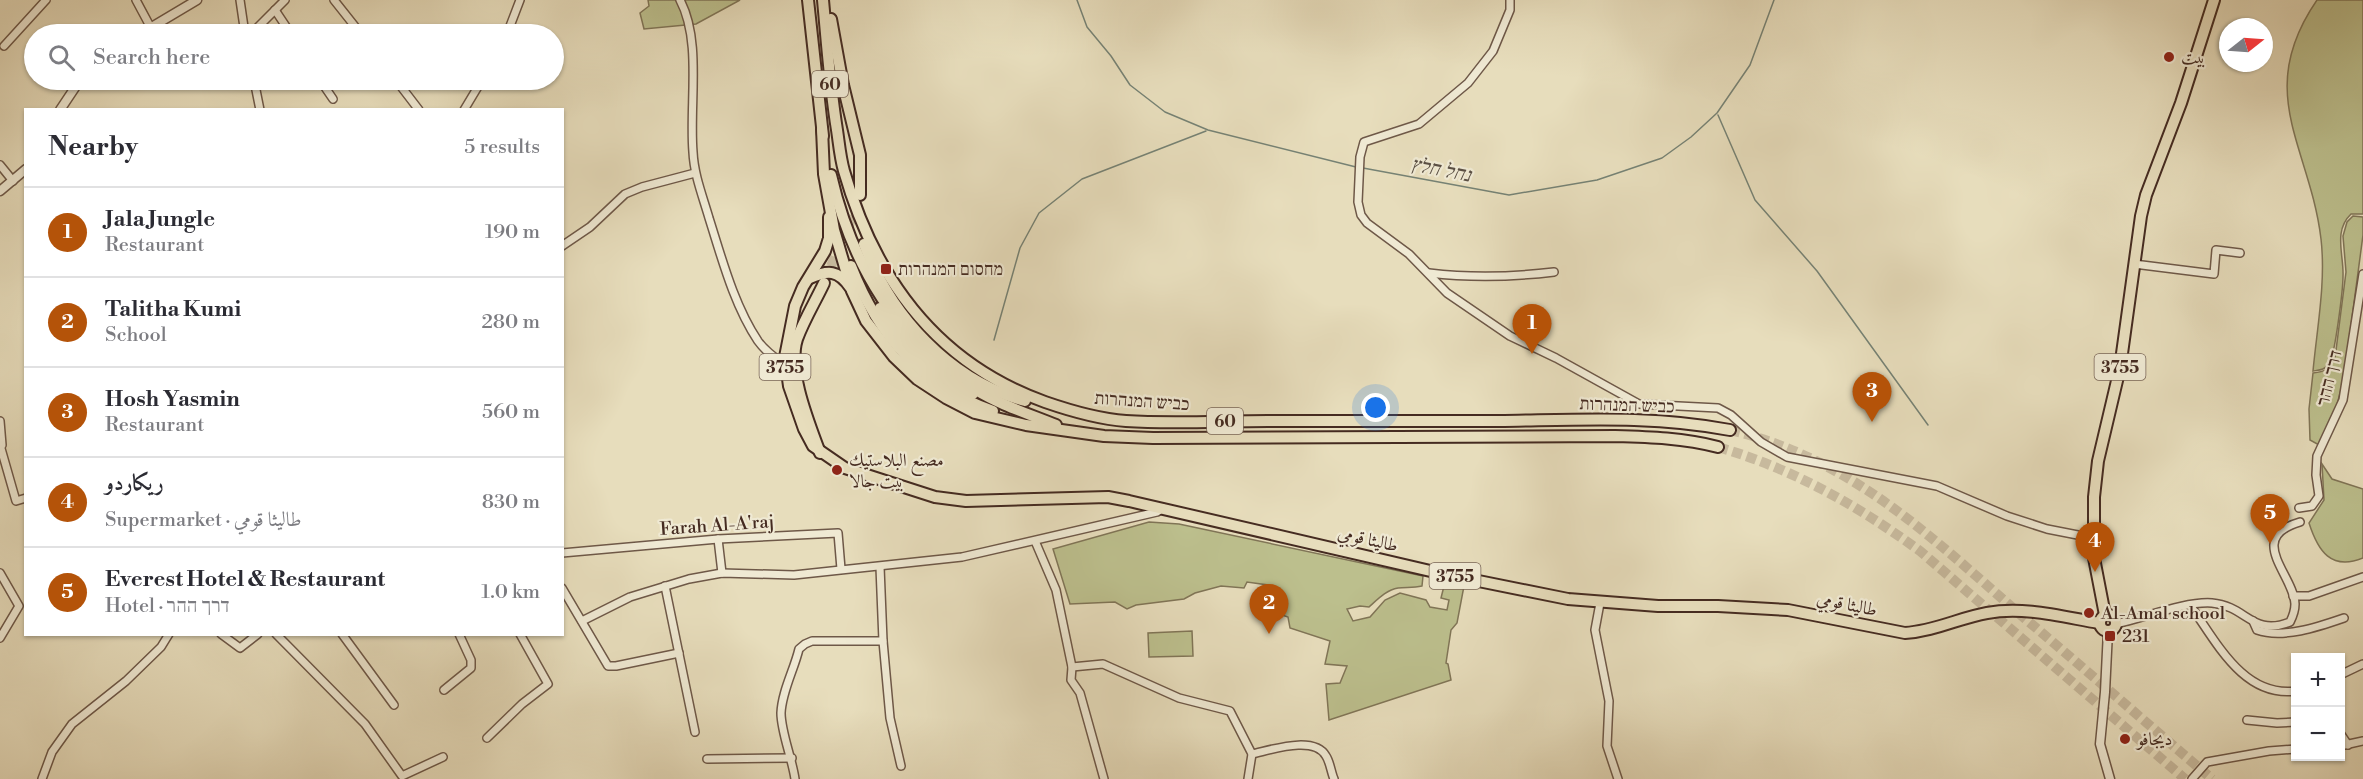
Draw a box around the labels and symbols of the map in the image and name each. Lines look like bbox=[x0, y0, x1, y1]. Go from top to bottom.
north arrow bbox=[2219, 18, 2273, 72]
place label: بيت bbox=[2181, 46, 2205, 69]
marker: بيت bbox=[2162, 50, 2176, 64]
road number: 60 bbox=[812, 71, 848, 97]
water label: נחל חלץ bbox=[1409, 152, 1474, 189]
place label: מחסום המנהרות bbox=[898, 258, 1003, 281]
marker: מחסום המנהרות bbox=[879, 262, 893, 276]
pin: 1 bbox=[1512, 304, 1552, 354]
street label: דרך ההר bbox=[2311, 348, 2347, 408]
road number: 3755 bbox=[760, 354, 810, 380]
road number: 3755 bbox=[2094, 354, 2146, 380]
pin: 3 bbox=[1852, 372, 1892, 422]
street label: כביש המנהרות bbox=[1094, 387, 1190, 416]
street label: כביש המנהרות bbox=[1579, 392, 1675, 419]
your location bbox=[1361, 393, 1390, 422]
road number: 60 bbox=[1207, 408, 1243, 434]
place label: مصنع البلاستيك بيت جالا bbox=[849, 449, 944, 493]
marker: مصنع البلاستيك بيت جالا bbox=[830, 463, 844, 477]
pin: 5 bbox=[2250, 494, 2290, 544]
street label: Farah Al-A'raj bbox=[659, 510, 775, 541]
street label: طاليثا قومي bbox=[1335, 521, 1400, 560]
pin: 4 bbox=[2076, 522, 2114, 572]
road number: 3755 bbox=[1430, 563, 1480, 589]
pin: 2 bbox=[1250, 584, 1288, 634]
street label: طاليثا قومي bbox=[1814, 587, 1879, 625]
place label: Al-Amal school bbox=[2100, 602, 2226, 625]
marker: Al-Amal school bbox=[2082, 606, 2096, 620]
place label: 231 bbox=[2122, 625, 2150, 648]
marker: 231 bbox=[2103, 629, 2117, 643]
place label: ديجافو bbox=[2135, 728, 2172, 751]
marker: ديجافو bbox=[2118, 732, 2132, 746]

